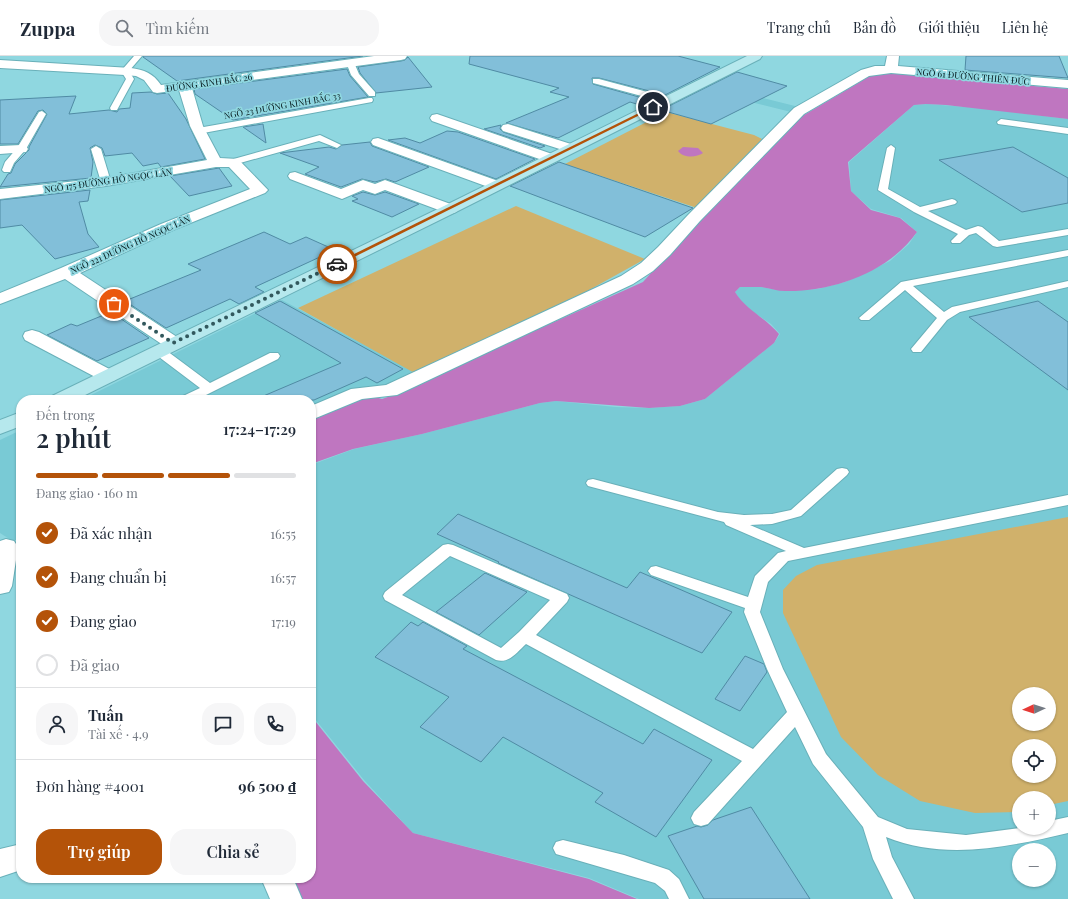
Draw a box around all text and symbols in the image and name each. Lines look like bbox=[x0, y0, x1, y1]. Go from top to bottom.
search box bbox=[99, 10, 379, 46]
text: Zuppa bbox=[20, 15, 75, 41]
icon: search bbox=[113, 17, 135, 39]
text: Tìm kiếm bbox=[145, 18, 209, 38]
text: Trang chủ bbox=[767, 18, 831, 37]
text: Bản đồ bbox=[853, 18, 896, 37]
text: Giới thiệu bbox=[918, 18, 980, 37]
text: Liên hệ bbox=[1002, 18, 1048, 37]
street label: NGÕ 61 ĐƯỜNG THIÊN ĐỨC bbox=[916, 65, 1030, 87]
street label: ĐƯỜNG KINH BẮC 26 bbox=[165, 69, 253, 94]
street label: NGÕ 23 ĐƯỜNG KINH BẮC 33 bbox=[223, 88, 341, 121]
pin bbox=[636, 90, 670, 124]
icon: home bbox=[642, 96, 664, 118]
street label: NGÕ 175 ĐƯỜNG HỒ NGỌC LÂN bbox=[43, 163, 173, 195]
street label: NGÕ 221 ĐƯỜNG HỒ NGỌC LÂN bbox=[67, 210, 193, 276]
courier bbox=[317, 244, 357, 284]
icon: car bbox=[326, 253, 348, 275]
pin bbox=[97, 287, 131, 321]
icon: bag bbox=[103, 293, 125, 315]
text: Đến trong bbox=[36, 406, 95, 423]
text: 17:24–17:29 bbox=[223, 419, 296, 439]
text: 2 phút bbox=[36, 420, 111, 455]
text: Đang giao · 160 m bbox=[36, 484, 138, 501]
icon: check bbox=[36, 522, 58, 544]
text: Đã xác nhận bbox=[70, 523, 152, 543]
text: 16:55 bbox=[270, 525, 296, 542]
icon: check bbox=[36, 566, 58, 588]
text: Đang chuẩn bị bbox=[70, 567, 167, 587]
text: 16:57 bbox=[270, 569, 296, 586]
icon: check bbox=[36, 610, 58, 632]
text: Đang giao bbox=[70, 611, 137, 631]
text: 17:19 bbox=[271, 613, 296, 630]
text: Đã giao bbox=[70, 655, 120, 675]
north arrow bbox=[1012, 687, 1056, 731]
map controls bbox=[1012, 687, 1056, 887]
button: person bbox=[36, 703, 78, 745]
button: chat bbox=[202, 703, 244, 745]
button: phone bbox=[254, 703, 296, 745]
text: Tuấn bbox=[88, 705, 123, 725]
text: Tài xế · 4.9 bbox=[88, 725, 149, 742]
button: locate bbox=[1012, 739, 1056, 783]
text: Đơn hàng #4001 bbox=[36, 776, 144, 796]
text: 96 500 ₫ bbox=[238, 776, 296, 796]
button: + bbox=[1012, 791, 1056, 835]
button: Trợ giúp bbox=[36, 829, 162, 875]
button: Chia sẻ bbox=[170, 829, 296, 875]
button: − bbox=[1012, 843, 1056, 887]

